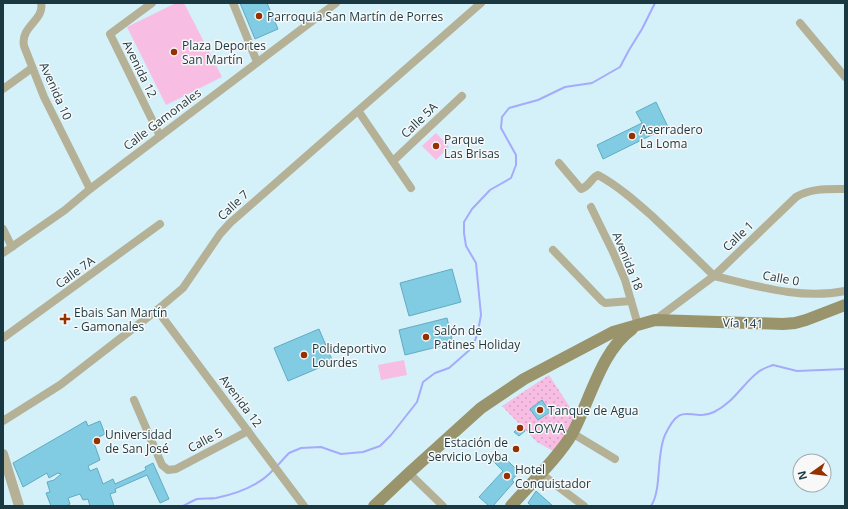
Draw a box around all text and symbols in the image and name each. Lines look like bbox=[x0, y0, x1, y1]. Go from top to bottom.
place label: Parroquia San Martín de Porres bbox=[267, 8, 443, 25]
marker: Parroquia San Martín de Porres bbox=[254, 11, 264, 21]
place label: Plaza Deportes San Martín bbox=[182, 37, 266, 68]
street label: Avenida 12 bbox=[119, 38, 161, 101]
marker: Plaza Deportes San Martín bbox=[169, 47, 179, 57]
street label: Avenida 10 bbox=[36, 59, 76, 123]
street label: Calle Gamonales bbox=[120, 84, 205, 154]
street label: Calle 5A bbox=[397, 98, 441, 142]
place label: Aserradero La Loma bbox=[640, 121, 703, 152]
place label: Parque Las Brisas bbox=[444, 131, 500, 162]
marker: Aserradero La Loma bbox=[627, 131, 637, 141]
marker: Parque Las Brisas bbox=[431, 141, 441, 151]
street label: Calle 7 bbox=[214, 186, 252, 224]
street label: Calle 1 bbox=[719, 217, 757, 255]
street label: Avenida 18 bbox=[609, 229, 647, 293]
street label: Calle 7A bbox=[52, 252, 98, 292]
street label: Calle 0 bbox=[761, 266, 801, 290]
place label: Ebais San Martín - Gamonales bbox=[74, 304, 167, 335]
marker: Ebais San Martín - Gamonales bbox=[59, 313, 71, 325]
street label: Vía 141 bbox=[722, 314, 764, 332]
place label: Salón de Patines Holiday bbox=[434, 322, 521, 353]
marker: Salón de Patines Holiday bbox=[421, 332, 431, 342]
place label: Polideportivo Lourdes bbox=[312, 340, 387, 371]
marker: Polideportivo Lourdes bbox=[299, 350, 309, 360]
street label: Avenida 12 bbox=[216, 371, 266, 431]
place label: Tanque de Agua bbox=[548, 402, 639, 419]
marker: Tanque de Agua bbox=[535, 405, 545, 415]
place label: LOYVA bbox=[528, 420, 565, 437]
marker: LOYVA bbox=[515, 423, 525, 433]
street label: Calle 5 bbox=[185, 424, 225, 456]
place label: Universidad de San José bbox=[105, 426, 172, 457]
place label: Estación de Servicio Loyba bbox=[428, 434, 508, 465]
marker: Universidad de San José bbox=[92, 436, 102, 446]
marker: Estación de Servicio Loyba bbox=[511, 444, 521, 454]
north arrow bbox=[792, 453, 832, 493]
place label: Hotel Conquistador bbox=[515, 461, 591, 492]
text: N bbox=[793, 469, 810, 482]
marker: Hotel Conquistador bbox=[502, 471, 512, 481]

